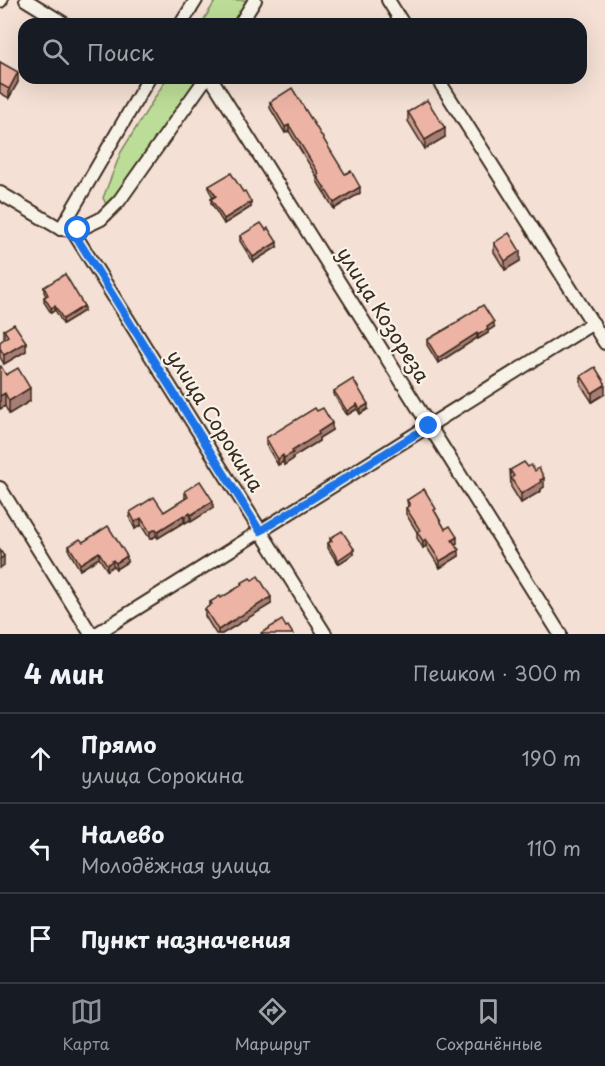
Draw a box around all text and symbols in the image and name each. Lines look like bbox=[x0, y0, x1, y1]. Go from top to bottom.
search box bbox=[18, 18, 587, 84]
icon: search bbox=[39, 35, 72, 68]
text: Поиск bbox=[87, 35, 154, 68]
route start bbox=[64, 216, 90, 242]
street label: улица Козореза bbox=[330, 241, 438, 389]
street label: улица Сорокина bbox=[160, 344, 272, 498]
route end bbox=[415, 412, 441, 438]
text: 4 мин bbox=[24, 654, 105, 693]
text: Пешком · 300 m bbox=[413, 658, 581, 688]
text: Прямо bbox=[81, 727, 156, 760]
icon: ahead bbox=[24, 742, 57, 775]
text: 190 m bbox=[522, 743, 581, 773]
text: улица Сорокина bbox=[81, 760, 243, 790]
text: Налево bbox=[81, 817, 164, 850]
icon: left bbox=[24, 832, 57, 865]
text: 110 m bbox=[527, 833, 581, 863]
text: Молодёжная улица bbox=[81, 850, 271, 880]
icon: arrive bbox=[24, 922, 57, 955]
text: Пункт назначения bbox=[81, 922, 291, 955]
tab: Карта bbox=[63, 995, 110, 1055]
tab: Маршрут bbox=[235, 995, 310, 1055]
tab: Сохранённые bbox=[435, 995, 542, 1055]

